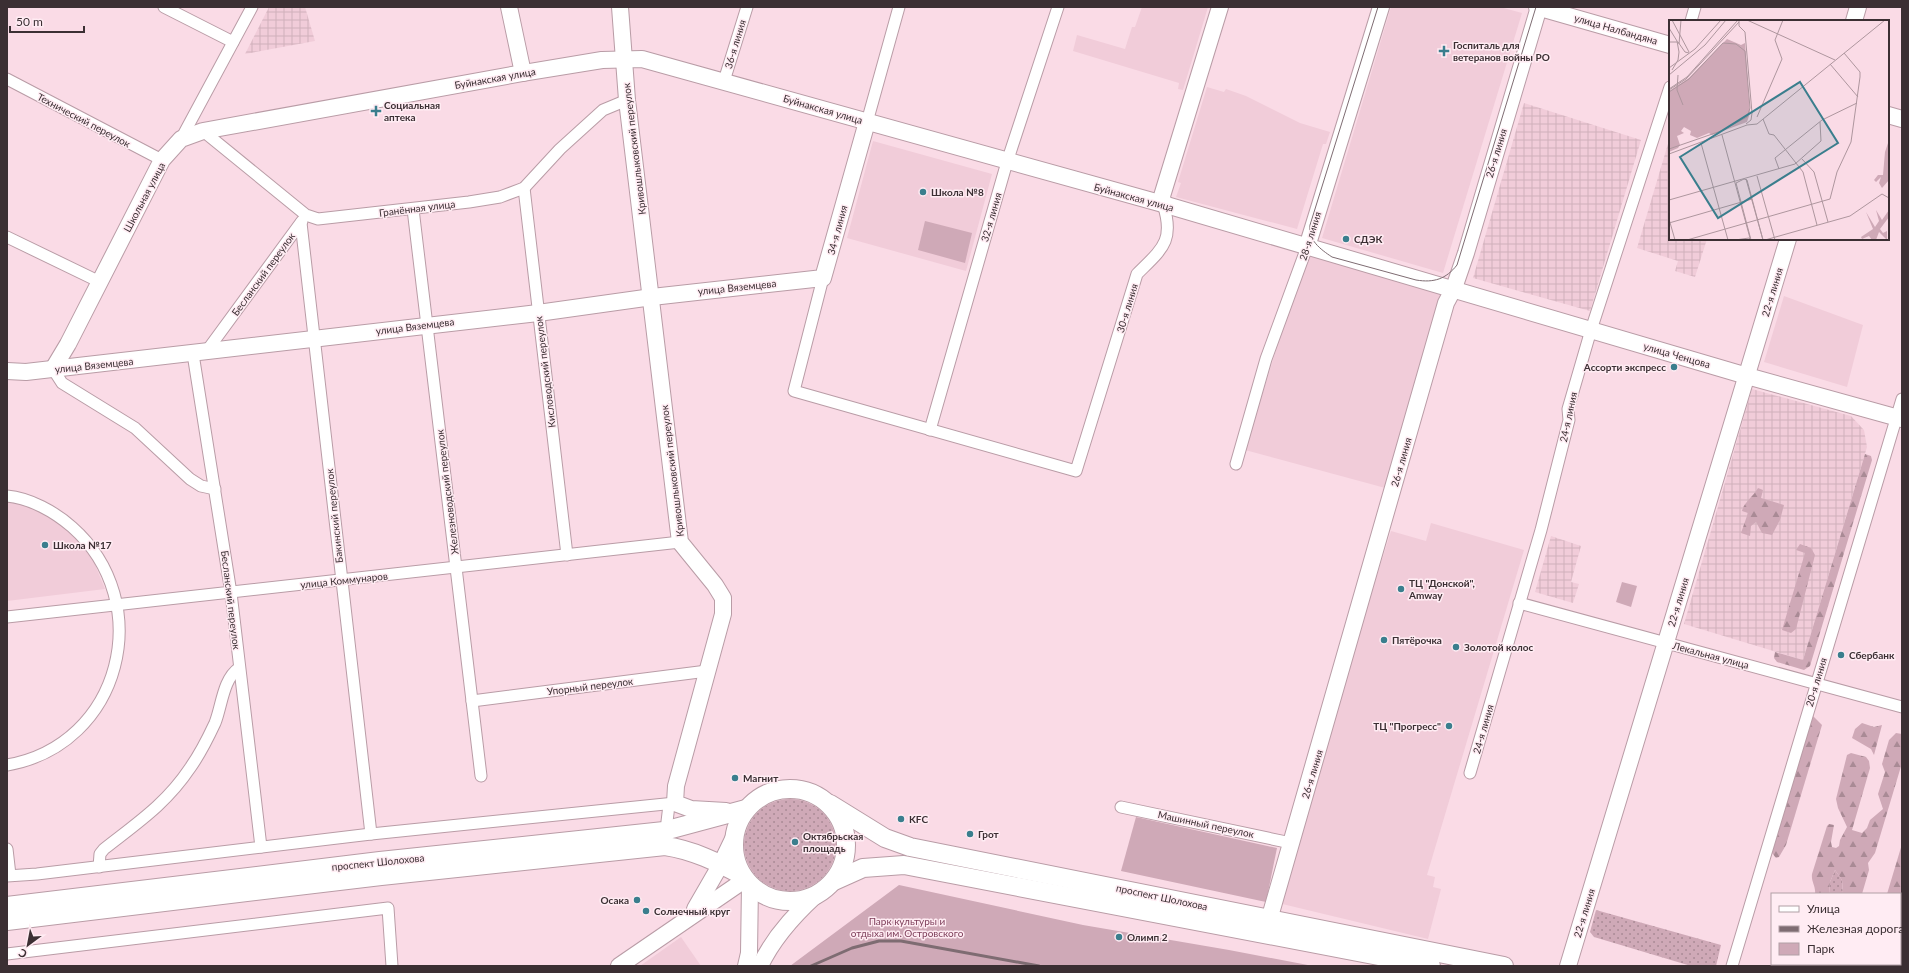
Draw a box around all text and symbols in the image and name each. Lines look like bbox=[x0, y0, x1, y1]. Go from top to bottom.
scale bar bbox=[10, 8, 84, 34]
street label: улица Налбандяна bbox=[1573, 11, 1659, 47]
text: 50 m bbox=[16, 14, 43, 29]
street label: 36-я линия bbox=[722, 18, 748, 70]
inset map bbox=[1669, 20, 1889, 240]
place label: Госпиталь для ветеранов войны РО bbox=[1453, 39, 1550, 63]
marker: Госпиталь для ветеранов войны РО bbox=[1438, 45, 1450, 57]
street label: Буйнакская улица bbox=[453, 65, 537, 91]
street label: Кривошлыковский переулок bbox=[620, 82, 648, 216]
street label: Технический переулок bbox=[35, 90, 133, 150]
street label: Буйнакская улица bbox=[782, 92, 864, 126]
place label: Социальная аптека bbox=[384, 99, 440, 123]
marker: Социальная аптека bbox=[371, 106, 381, 116]
street label: 26-я линия bbox=[1483, 127, 1509, 179]
street label: Школьная улица bbox=[121, 160, 167, 234]
street label: Буйнакская улица bbox=[1093, 181, 1175, 213]
place label: Школа №8 bbox=[931, 186, 984, 198]
marker: Школа №8 bbox=[918, 187, 928, 197]
street label: 32-я линия bbox=[978, 191, 1004, 243]
street label: Гранённая улица bbox=[378, 197, 456, 219]
street label: 34-я линия bbox=[825, 204, 849, 256]
street label: 28-я линия bbox=[1296, 210, 1324, 262]
street label: Бесланский переулок bbox=[229, 229, 298, 318]
place label: СДЭК bbox=[1354, 233, 1382, 245]
marker: СДЭК bbox=[1341, 234, 1351, 244]
street label: 22-я линия bbox=[1759, 266, 1785, 318]
street label: улица Вяземцева bbox=[697, 277, 777, 297]
street label: 30-я линия bbox=[1114, 282, 1140, 334]
street label: улица Вяземцева bbox=[375, 315, 455, 337]
street label: Кисловодский переулок bbox=[532, 315, 558, 428]
street label: улица Ченцова bbox=[1642, 340, 1712, 370]
street label: улица Вяземцева bbox=[54, 355, 134, 375]
place label: Ассорти экспресс bbox=[1583, 361, 1666, 373]
marker: Ассорти экспресс bbox=[1669, 362, 1679, 372]
street label: 24-я линия bbox=[1557, 391, 1579, 443]
street label: Кривошлыковский переулок bbox=[658, 404, 686, 538]
street label: Железноводский переулок bbox=[433, 428, 461, 555]
street label: 26-я линия bbox=[1388, 436, 1414, 488]
street label: Бакинский переулок bbox=[323, 467, 345, 564]
place label: Школа №17 bbox=[53, 539, 112, 551]
marker: Школа №17 bbox=[40, 540, 50, 550]
street label: Бесланский переулок bbox=[219, 550, 243, 651]
street label: улица Коммунаров bbox=[300, 569, 388, 591]
street label: 22-я линия bbox=[1665, 576, 1691, 628]
place label: ТЦ "Донской", Amway bbox=[1408, 577, 1475, 601]
marker: ТЦ "Донской", Amway bbox=[1396, 584, 1406, 594]
place label: Пятёрочка bbox=[1392, 634, 1442, 646]
marker: Пятёрочка bbox=[1379, 635, 1389, 645]
street label: Лекальная улица bbox=[1671, 639, 1751, 671]
place label: Золотой колос bbox=[1464, 641, 1534, 653]
marker: Золотой колос bbox=[1451, 642, 1461, 652]
place label: Сбербанк bbox=[1849, 649, 1895, 661]
marker: Сбербанк bbox=[1836, 650, 1846, 660]
street label: 20-я линия bbox=[1803, 656, 1829, 708]
street label: Упорный переулок bbox=[546, 675, 635, 697]
street label: 24-я линия bbox=[1470, 703, 1496, 755]
place label: ТЦ "Прогресс" bbox=[1373, 720, 1441, 732]
marker: ТЦ "Прогресс" bbox=[1444, 721, 1454, 731]
street label: 26-я линия bbox=[1299, 748, 1325, 800]
place label: Магнит bbox=[743, 772, 779, 784]
marker: Магнит bbox=[730, 773, 740, 783]
street label: Машинный переулок bbox=[1157, 808, 1256, 840]
place label: KFC bbox=[909, 813, 928, 825]
marker: KFC bbox=[896, 814, 906, 824]
place label: Грот bbox=[978, 828, 1000, 840]
marker: Грот bbox=[965, 829, 975, 839]
place label: Октябрьская площадь bbox=[803, 830, 863, 854]
marker: Октябрьская площадь bbox=[790, 837, 800, 847]
street label: проспект Шолохова bbox=[331, 851, 425, 873]
street label: проспект Шолохова bbox=[1115, 881, 1209, 913]
street label: 22-я линия bbox=[1571, 887, 1597, 939]
legend bbox=[1771, 893, 1901, 965]
place label: Осака bbox=[601, 894, 629, 906]
marker: Осака bbox=[632, 895, 642, 905]
text: Улица bbox=[1807, 901, 1840, 916]
place label: Солнечный круг bbox=[654, 905, 731, 917]
marker: Солнечный круг bbox=[641, 906, 651, 916]
park label: Парк культуры и отдыха им. Островского bbox=[851, 915, 964, 939]
text: Железная дорога bbox=[1807, 921, 1904, 936]
north arrow bbox=[8, 925, 48, 965]
place label: Олимп 2 bbox=[1127, 931, 1168, 943]
marker: Олимп 2 bbox=[1114, 932, 1124, 942]
text: Парк bbox=[1807, 941, 1835, 956]
text: С bbox=[15, 946, 29, 961]

